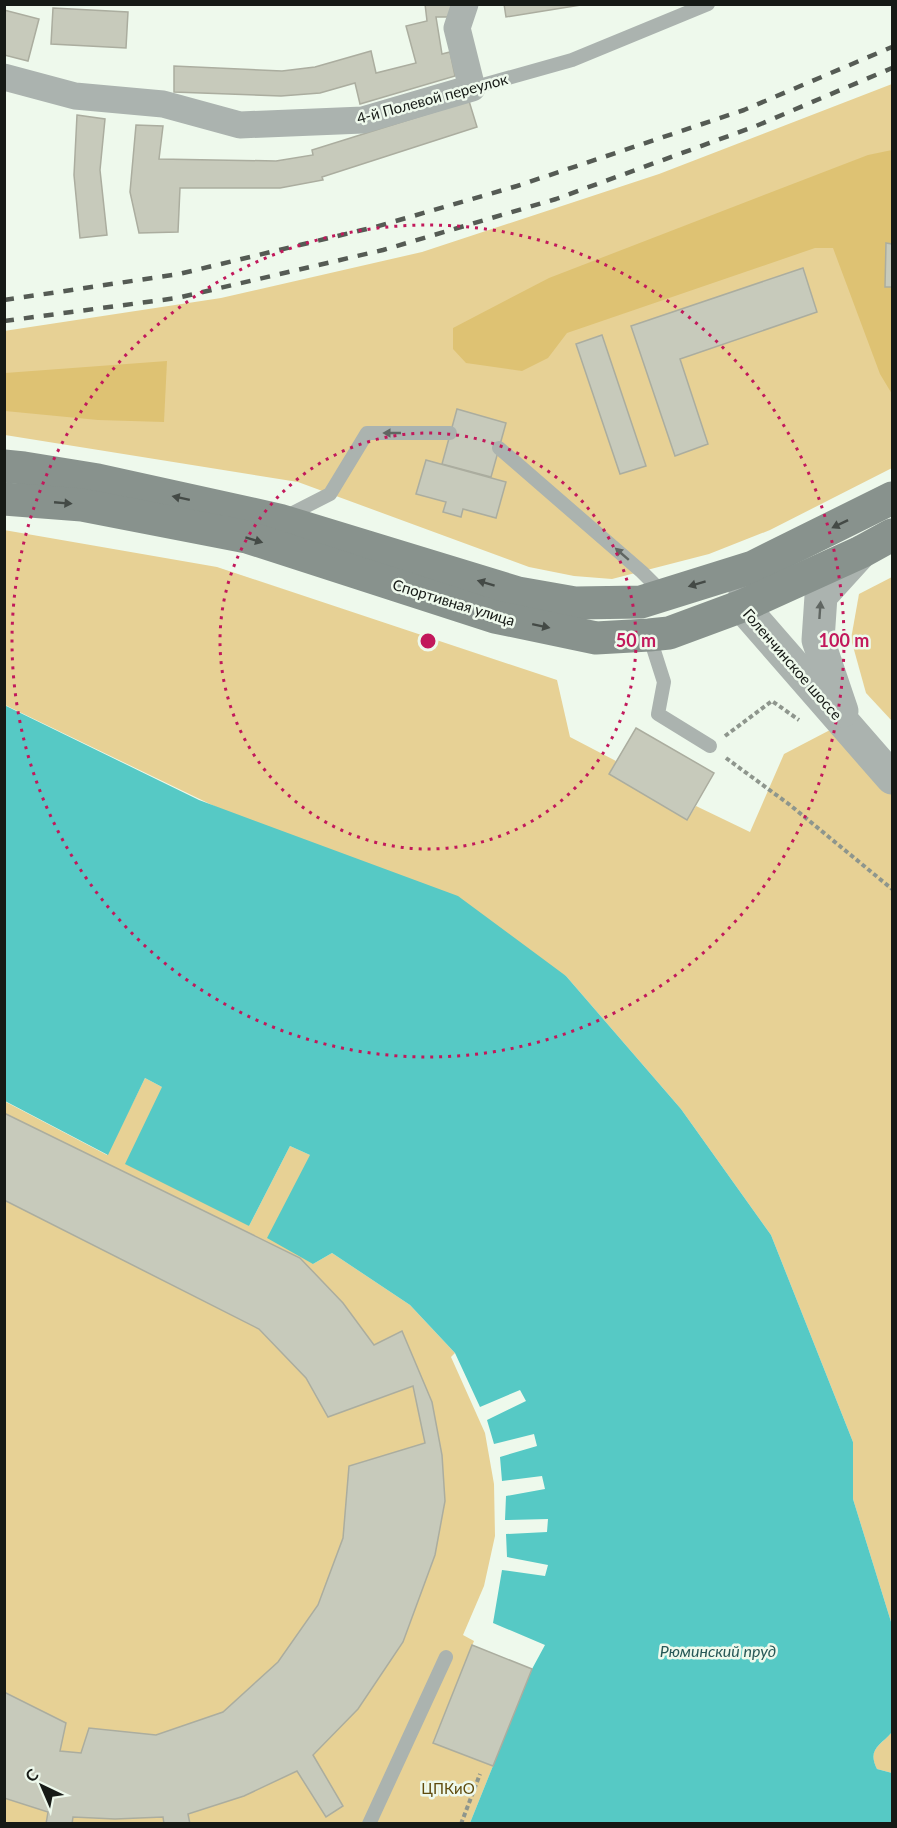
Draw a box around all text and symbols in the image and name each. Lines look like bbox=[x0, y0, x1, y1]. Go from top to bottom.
street label: 4-й Полевой переулок bbox=[355, 69, 510, 127]
one-way arrow bbox=[382, 428, 401, 438]
one-way arrow bbox=[172, 493, 190, 503]
one-way arrow bbox=[53, 498, 72, 508]
one-way arrow bbox=[831, 519, 848, 529]
one-way arrow bbox=[245, 536, 263, 545]
one-way arrow bbox=[614, 548, 630, 561]
street label: Спортивная улица bbox=[391, 575, 517, 629]
one-way arrow bbox=[477, 578, 495, 587]
one-way arrow bbox=[688, 580, 706, 589]
one-way arrow bbox=[816, 601, 825, 620]
street label: Голенчинское шоссе bbox=[740, 605, 846, 723]
one-way arrow bbox=[532, 622, 550, 632]
text: 50 m bbox=[616, 629, 656, 651]
text: 100 m bbox=[819, 629, 869, 651]
centre of rings bbox=[418, 631, 438, 651]
water label: Рюминский пруд bbox=[660, 1641, 776, 1660]
north arrow bbox=[12, 1756, 72, 1816]
text: С bbox=[21, 1764, 42, 1785]
park label: ЦПКиО bbox=[421, 1779, 475, 1797]

